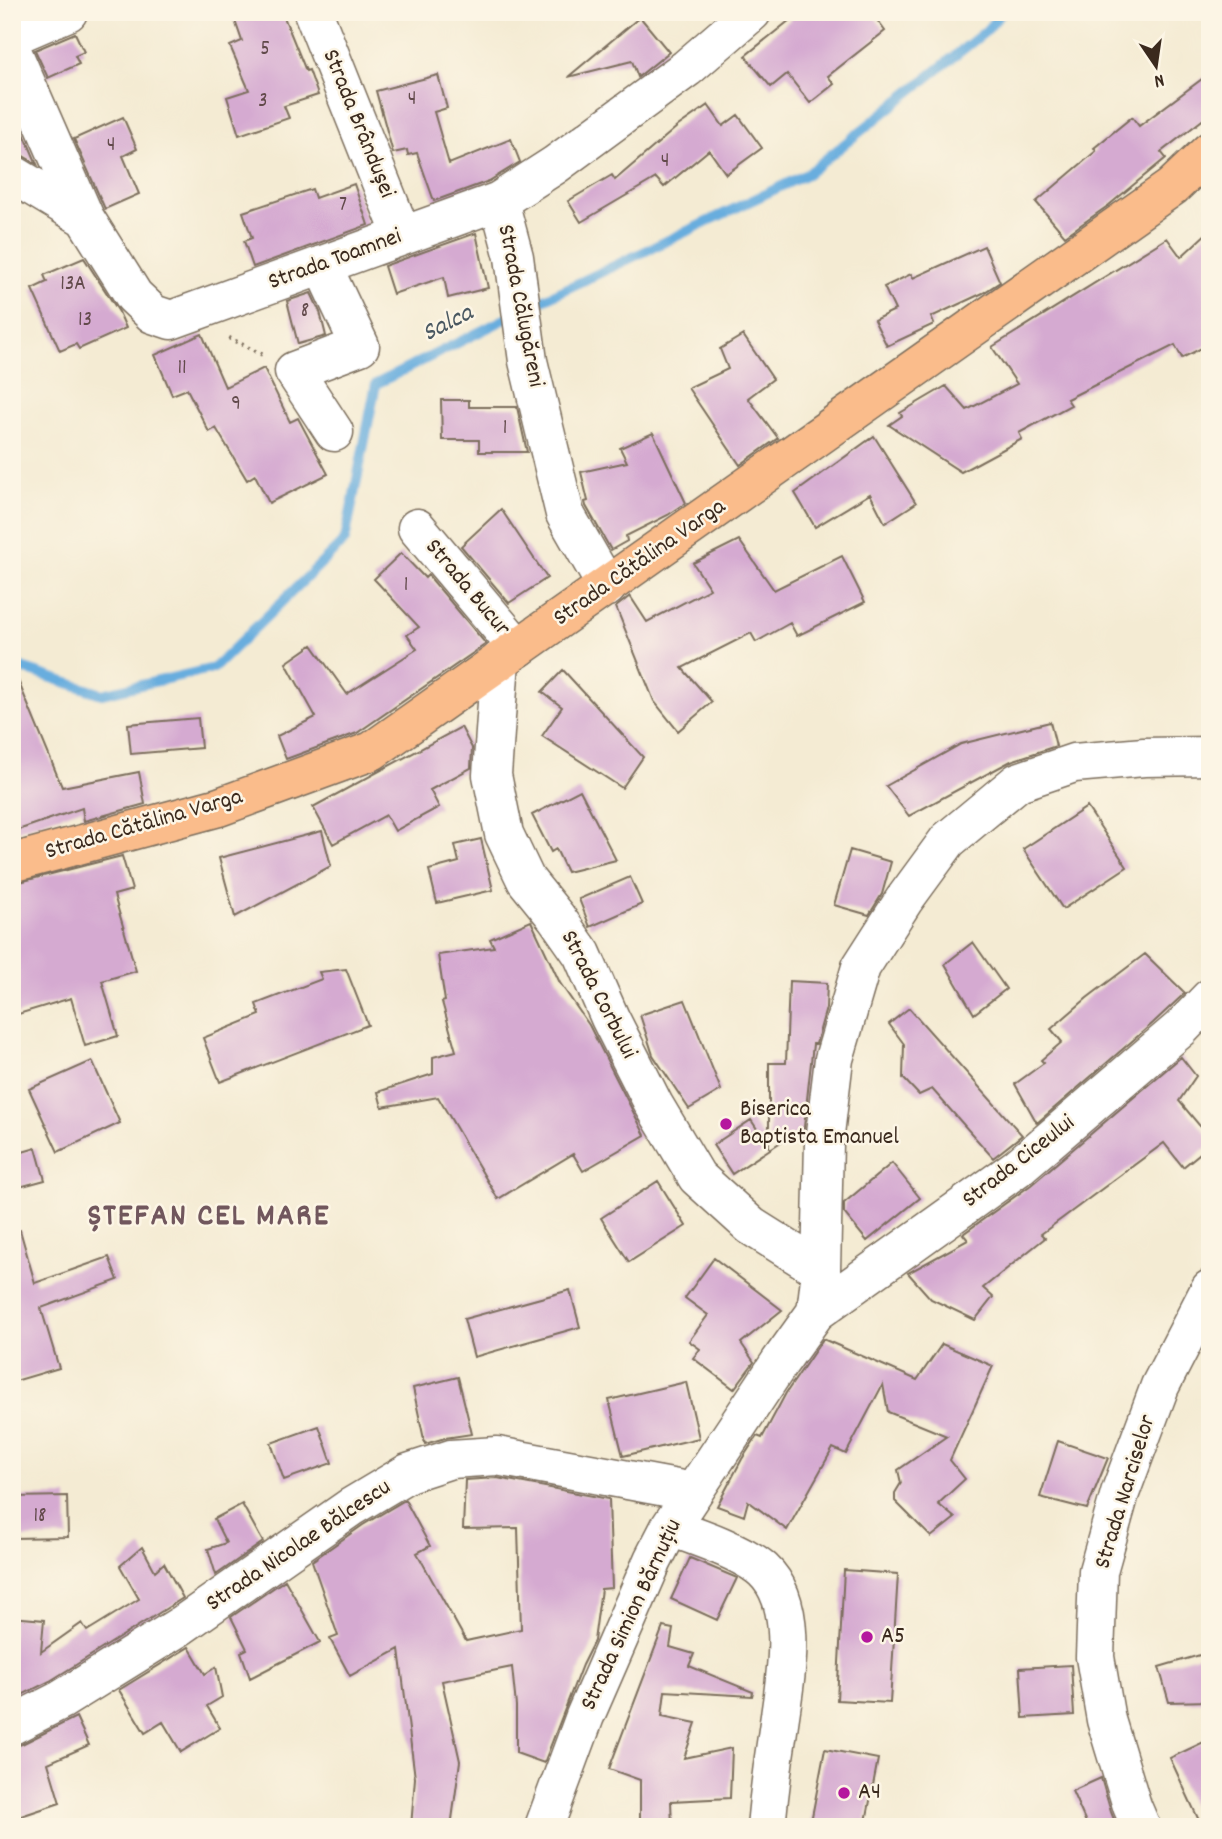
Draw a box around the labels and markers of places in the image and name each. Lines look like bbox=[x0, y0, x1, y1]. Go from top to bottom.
place label: Biserica Baptista Emanuel bbox=[740, 1093, 899, 1155]
marker: Biserica Baptista Emanuel bbox=[718, 1116, 734, 1132]
place label: A5 bbox=[881, 1620, 905, 1654]
marker: A5 bbox=[859, 1629, 875, 1645]
place label: A4 bbox=[858, 1776, 881, 1810]
marker: A4 bbox=[836, 1785, 852, 1801]

